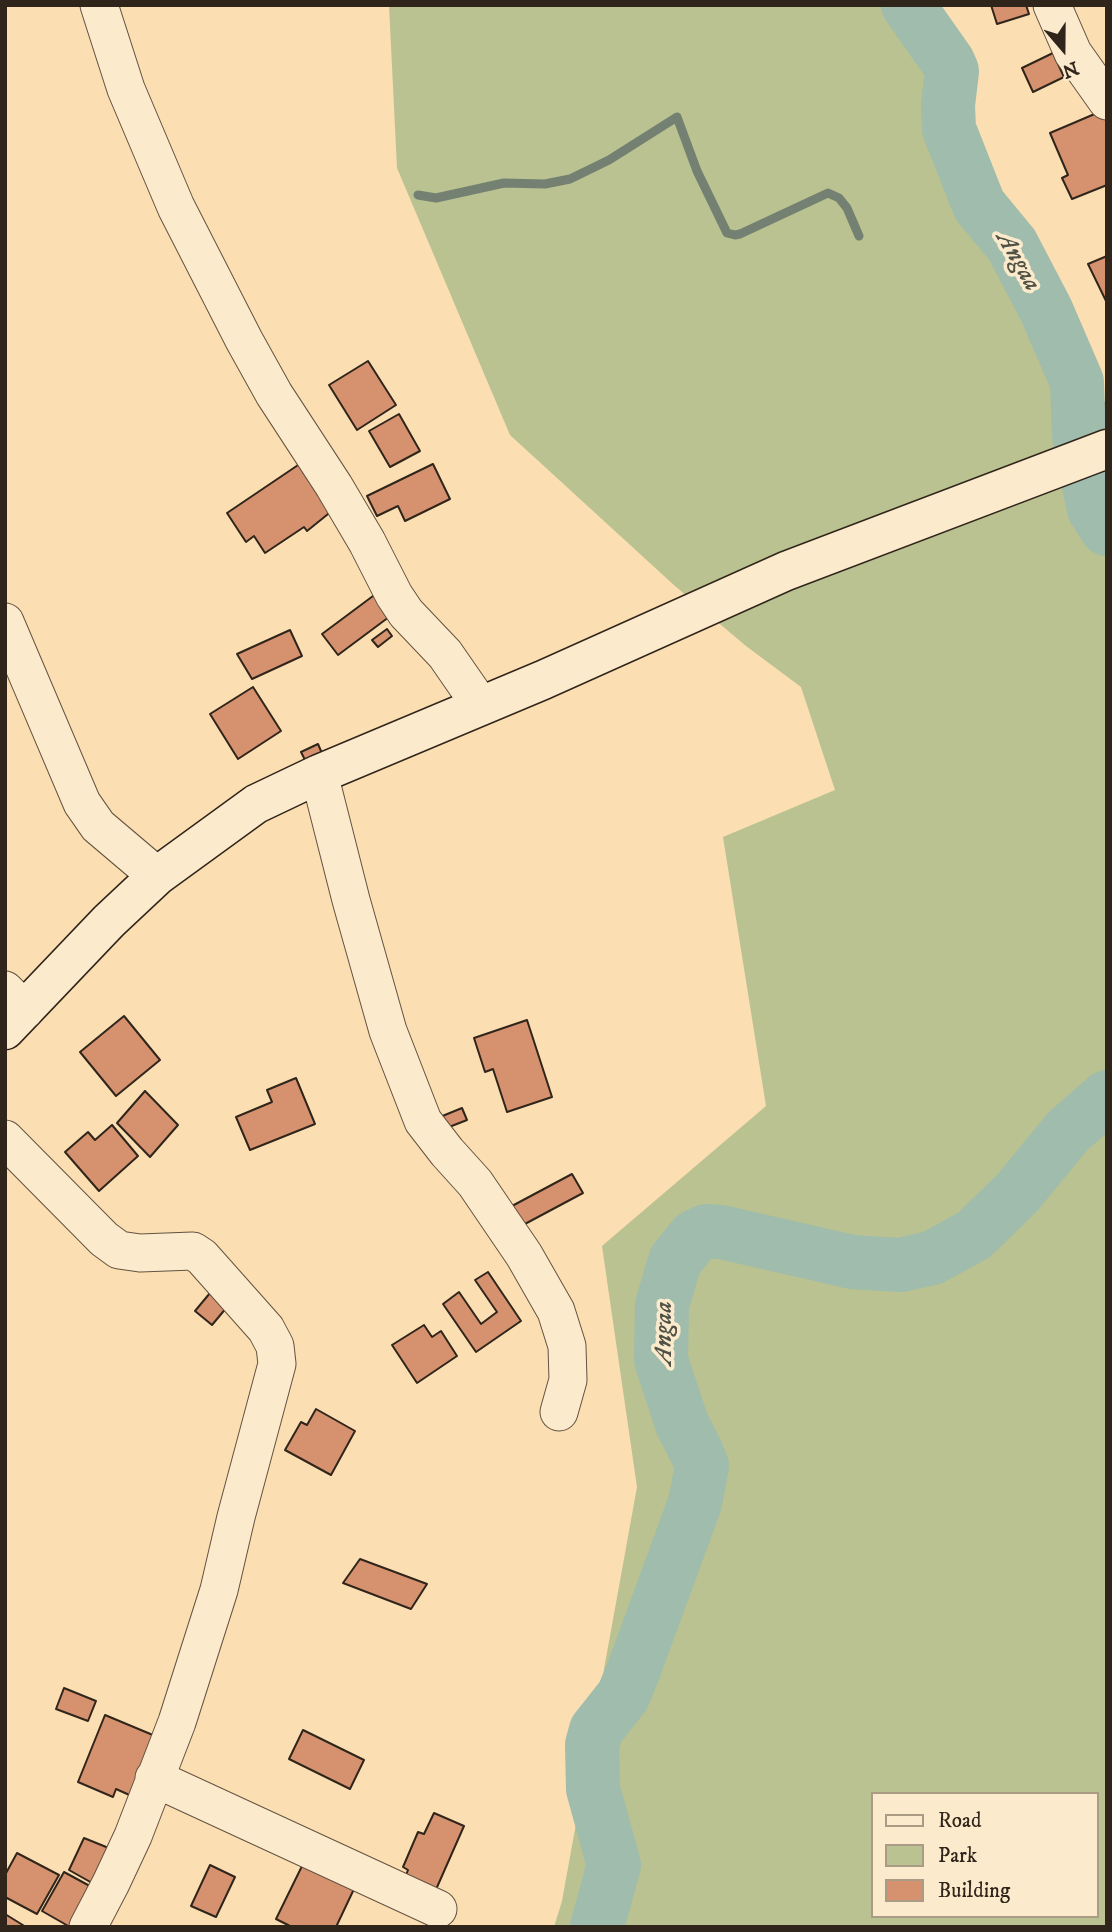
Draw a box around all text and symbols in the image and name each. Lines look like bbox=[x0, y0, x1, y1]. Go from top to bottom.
north arrow bbox=[1028, 14, 1098, 84]
text: N bbox=[1059, 56, 1082, 83]
water label: Angaa bbox=[988, 227, 1046, 297]
water label: Angaa bbox=[650, 1301, 682, 1365]
legend bbox=[870, 1792, 1098, 1918]
text: Road bbox=[938, 1808, 982, 1834]
text: Park bbox=[938, 1843, 977, 1869]
text: Building bbox=[938, 1878, 1010, 1904]

